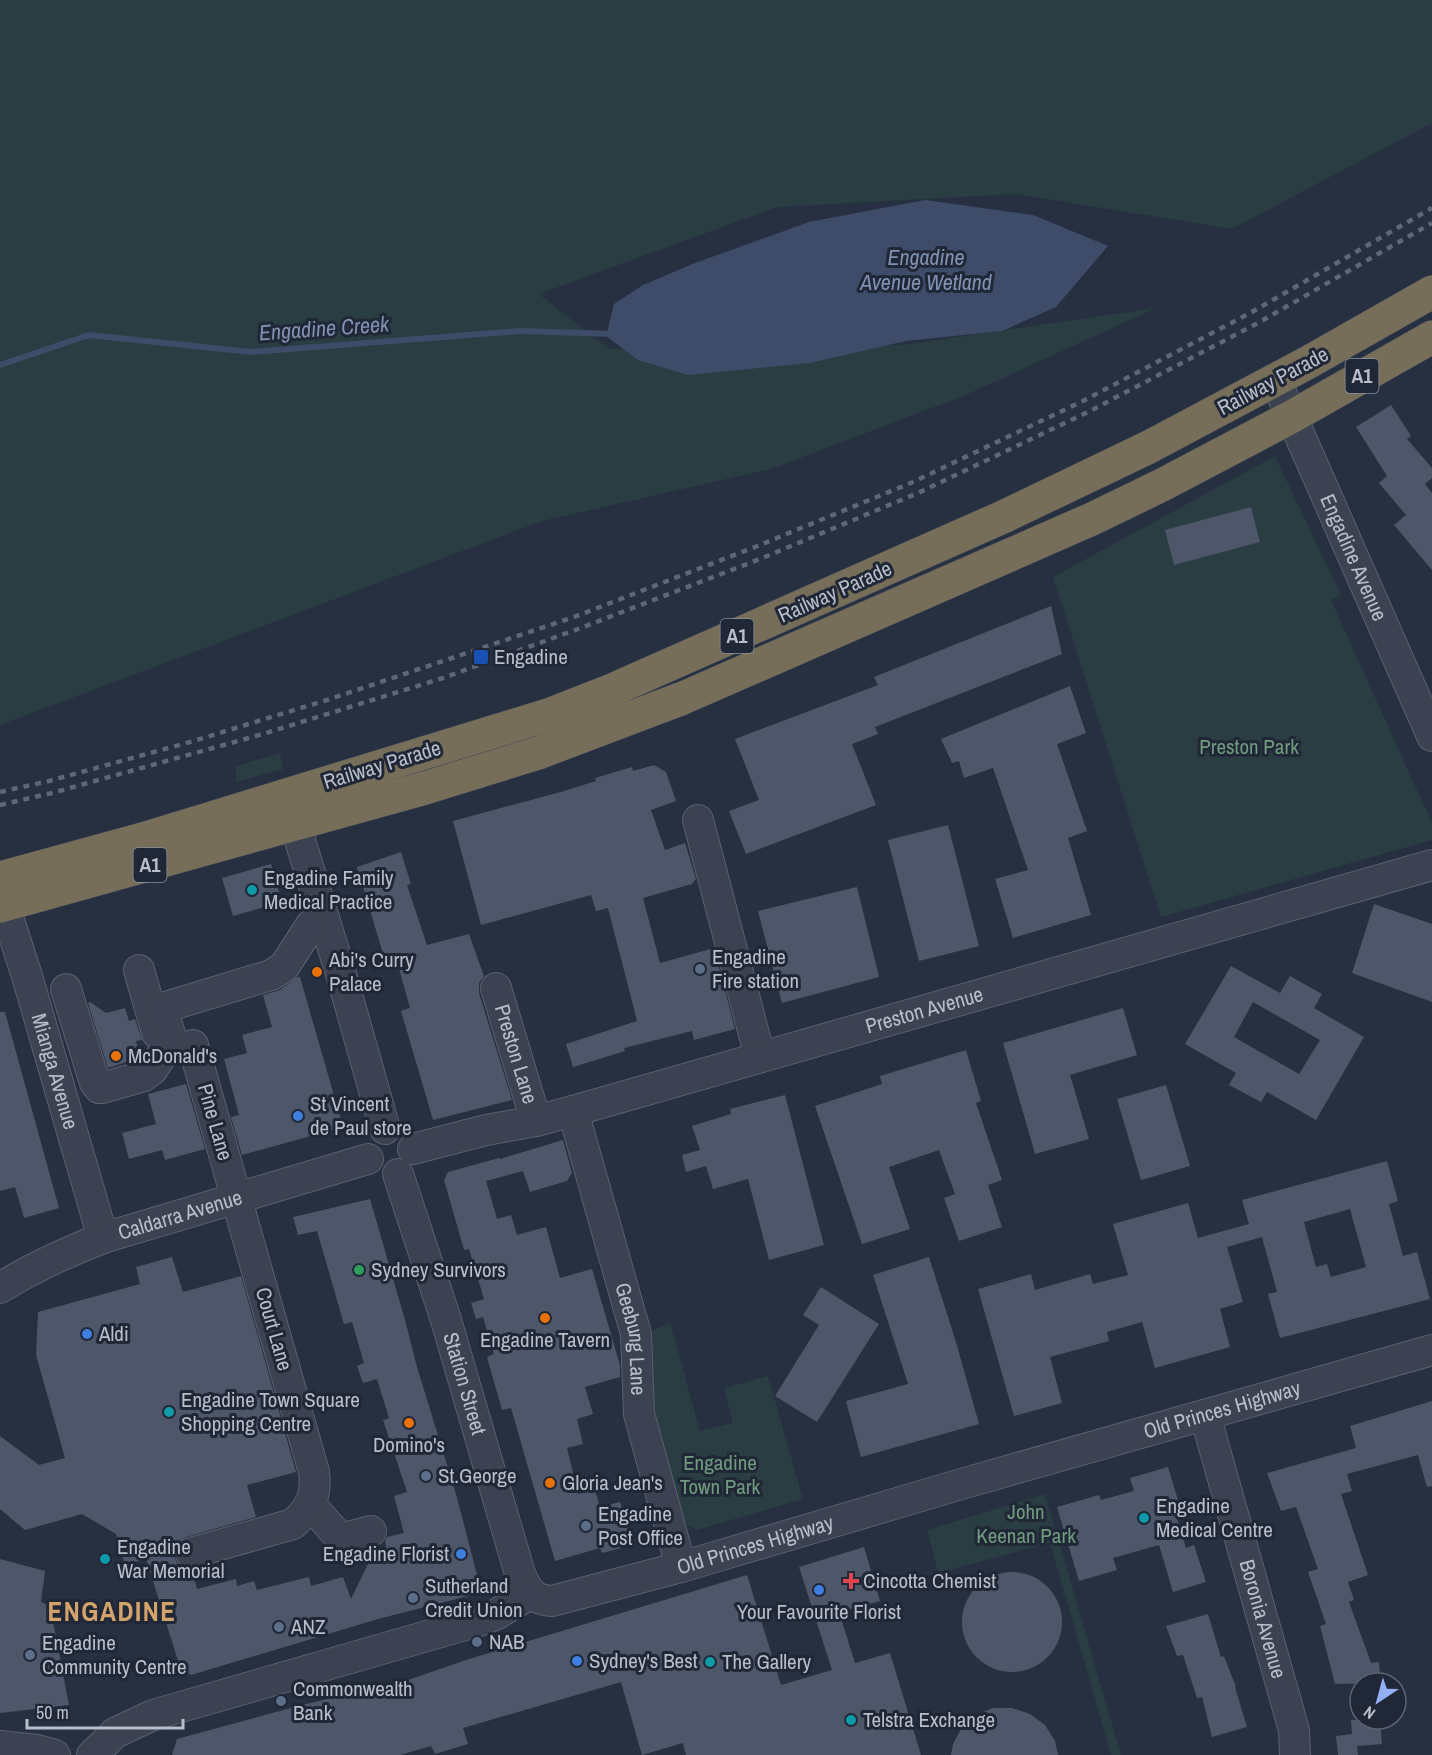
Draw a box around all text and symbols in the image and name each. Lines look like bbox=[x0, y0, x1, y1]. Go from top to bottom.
water label: Engadine Avenue Wetland bbox=[859, 242, 993, 297]
water label: Engadine Creek bbox=[258, 308, 391, 348]
street label: Railway Parade bbox=[1212, 339, 1333, 422]
road number: A1 bbox=[1346, 359, 1378, 393]
street label: Engadine Avenue bbox=[1313, 489, 1395, 625]
street label: Railway Parade bbox=[773, 554, 896, 630]
road number: A1 bbox=[720, 619, 754, 653]
place label: Engadine bbox=[494, 642, 568, 671]
marker: Engadine bbox=[472, 648, 490, 666]
park label: Preston Park bbox=[1199, 732, 1299, 761]
street label: Railway Parade bbox=[319, 733, 444, 796]
road number: A1 bbox=[134, 848, 166, 882]
place label: Engadine Family Medical Practice bbox=[264, 863, 394, 916]
marker: Engadine Family Medical Practice bbox=[245, 883, 259, 897]
place label: Engadine Fire station bbox=[712, 942, 799, 995]
place label: Abi's Curry Palace bbox=[328, 945, 414, 998]
marker: Engadine Fire station bbox=[693, 962, 707, 976]
marker: Abi's Curry Palace bbox=[310, 965, 324, 979]
street label: Preston Avenue bbox=[862, 979, 987, 1041]
street label: Preston Lane bbox=[488, 1001, 545, 1107]
street label: Mianga Avenue bbox=[25, 1010, 86, 1133]
place label: McDonald's bbox=[128, 1041, 217, 1070]
marker: McDonald's bbox=[109, 1049, 123, 1063]
street label: Pine Lane bbox=[191, 1080, 240, 1164]
place label: St Vincent de Paul store bbox=[310, 1089, 411, 1142]
marker: St Vincent de Paul store bbox=[291, 1109, 305, 1123]
street label: Caldarra Avenue bbox=[114, 1182, 245, 1247]
place label: Sydney Survivors bbox=[371, 1255, 506, 1284]
marker: Sydney Survivors bbox=[352, 1263, 366, 1277]
street label: Geebung Lane bbox=[608, 1279, 653, 1396]
street label: Court Lane bbox=[249, 1284, 300, 1374]
marker: Engadine Tavern bbox=[538, 1311, 552, 1325]
place label: Aldi bbox=[98, 1319, 129, 1348]
place label: Engadine Tavern bbox=[480, 1325, 610, 1354]
marker: Aldi bbox=[80, 1327, 94, 1341]
street label: Station Street bbox=[436, 1329, 494, 1438]
street label: Old Princes Highway bbox=[1140, 1373, 1304, 1445]
place label: Engadine Town Square Shopping Centre bbox=[181, 1385, 360, 1438]
marker: Engadine Town Square Shopping Centre bbox=[162, 1405, 176, 1419]
marker: Domino's bbox=[402, 1416, 416, 1430]
place label: Domino's bbox=[373, 1430, 445, 1459]
park label: Engadine Town Park bbox=[680, 1448, 761, 1501]
place label: St.George bbox=[438, 1461, 517, 1490]
place label: Gloria Jean's bbox=[562, 1468, 663, 1497]
marker: St.George bbox=[419, 1469, 433, 1483]
marker: Gloria Jean's bbox=[543, 1476, 557, 1490]
place label: Engadine Medical Centre bbox=[1156, 1491, 1273, 1544]
park label: John Keenan Park bbox=[976, 1497, 1076, 1550]
place label: Engadine Post Office bbox=[598, 1499, 683, 1552]
street label: Old Princes Highway bbox=[673, 1508, 837, 1581]
marker: Engadine Medical Centre bbox=[1137, 1511, 1151, 1525]
marker: Engadine Post Office bbox=[579, 1519, 593, 1533]
place label: Engadine War Memorial bbox=[117, 1532, 224, 1585]
place label: Engadine Florist bbox=[323, 1539, 449, 1568]
marker: Engadine Florist bbox=[454, 1547, 468, 1561]
marker: Engadine War Memorial bbox=[98, 1552, 112, 1566]
street label: Boronia Avenue bbox=[1233, 1556, 1294, 1682]
place label: Cincotta Chemist bbox=[863, 1566, 996, 1595]
place label: Sutherland Credit Union bbox=[425, 1571, 523, 1624]
marker: Cincotta Chemist bbox=[844, 1574, 858, 1588]
marker: Your Favourite Florist bbox=[812, 1583, 826, 1597]
marker: Sutherland Credit Union bbox=[406, 1591, 420, 1605]
district label: ENGADINE bbox=[48, 1593, 176, 1629]
place label: Your Favourite Florist bbox=[737, 1597, 901, 1626]
place label: ANZ bbox=[290, 1612, 326, 1641]
marker: ANZ bbox=[272, 1620, 286, 1634]
place label: NAB bbox=[489, 1627, 524, 1656]
place label: Engadine Community Centre bbox=[42, 1628, 187, 1681]
marker: NAB bbox=[470, 1635, 484, 1649]
place label: Sydney's Best bbox=[589, 1646, 698, 1675]
place label: The Gallery bbox=[722, 1647, 811, 1676]
marker: Engadine Community Centre bbox=[23, 1648, 37, 1662]
marker: Sydney's Best bbox=[570, 1654, 584, 1668]
marker: The Gallery bbox=[703, 1655, 717, 1669]
north arrow bbox=[1348, 1671, 1408, 1731]
place label: Commonwealth Bank bbox=[293, 1674, 413, 1727]
scale bar bbox=[27, 1692, 183, 1730]
marker: Commonwealth Bank bbox=[274, 1694, 288, 1708]
text: 50 m bbox=[36, 1700, 69, 1725]
text: N bbox=[1359, 1701, 1379, 1725]
place label: Telstra Exchange bbox=[863, 1705, 995, 1734]
marker: Telstra Exchange bbox=[844, 1713, 858, 1727]

